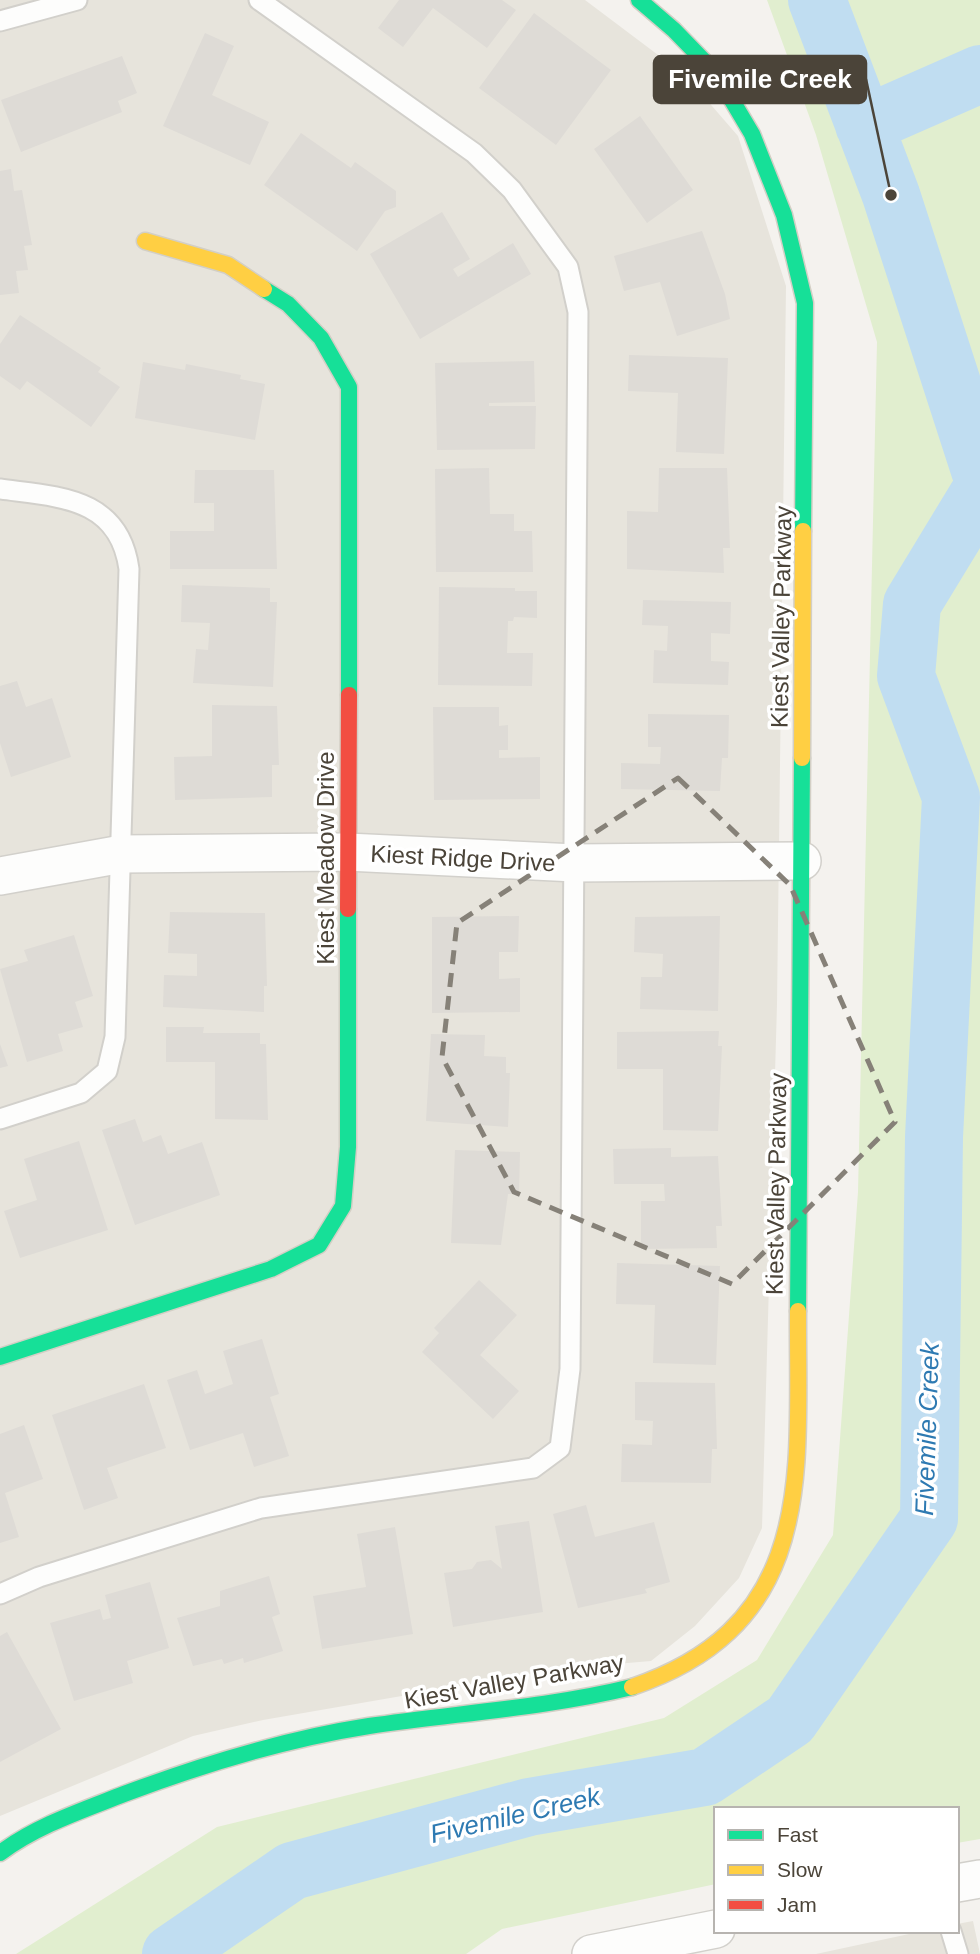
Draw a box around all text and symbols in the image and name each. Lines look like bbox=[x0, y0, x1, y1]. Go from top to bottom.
callout: Fivemile Creek bbox=[654, 56, 866, 103]
text: Fivemile Creek bbox=[668, 64, 852, 94]
street label: Kiest Valley Parkway bbox=[766, 506, 796, 728]
street label: Kiest Meadow Drive bbox=[312, 751, 339, 965]
street label: Kiest Ridge Drive bbox=[370, 840, 556, 876]
street label: Kiest Valley Parkway bbox=[761, 1073, 791, 1295]
water label: Fivemile Creek bbox=[909, 1340, 945, 1516]
street label: Kiest Valley Parkway bbox=[402, 1648, 626, 1714]
water label: Fivemile Creek bbox=[427, 1780, 605, 1849]
legend bbox=[714, 1807, 959, 1933]
text: Fast bbox=[777, 1823, 818, 1846]
text: Slow bbox=[777, 1858, 823, 1881]
text: Jam bbox=[777, 1893, 817, 1916]

